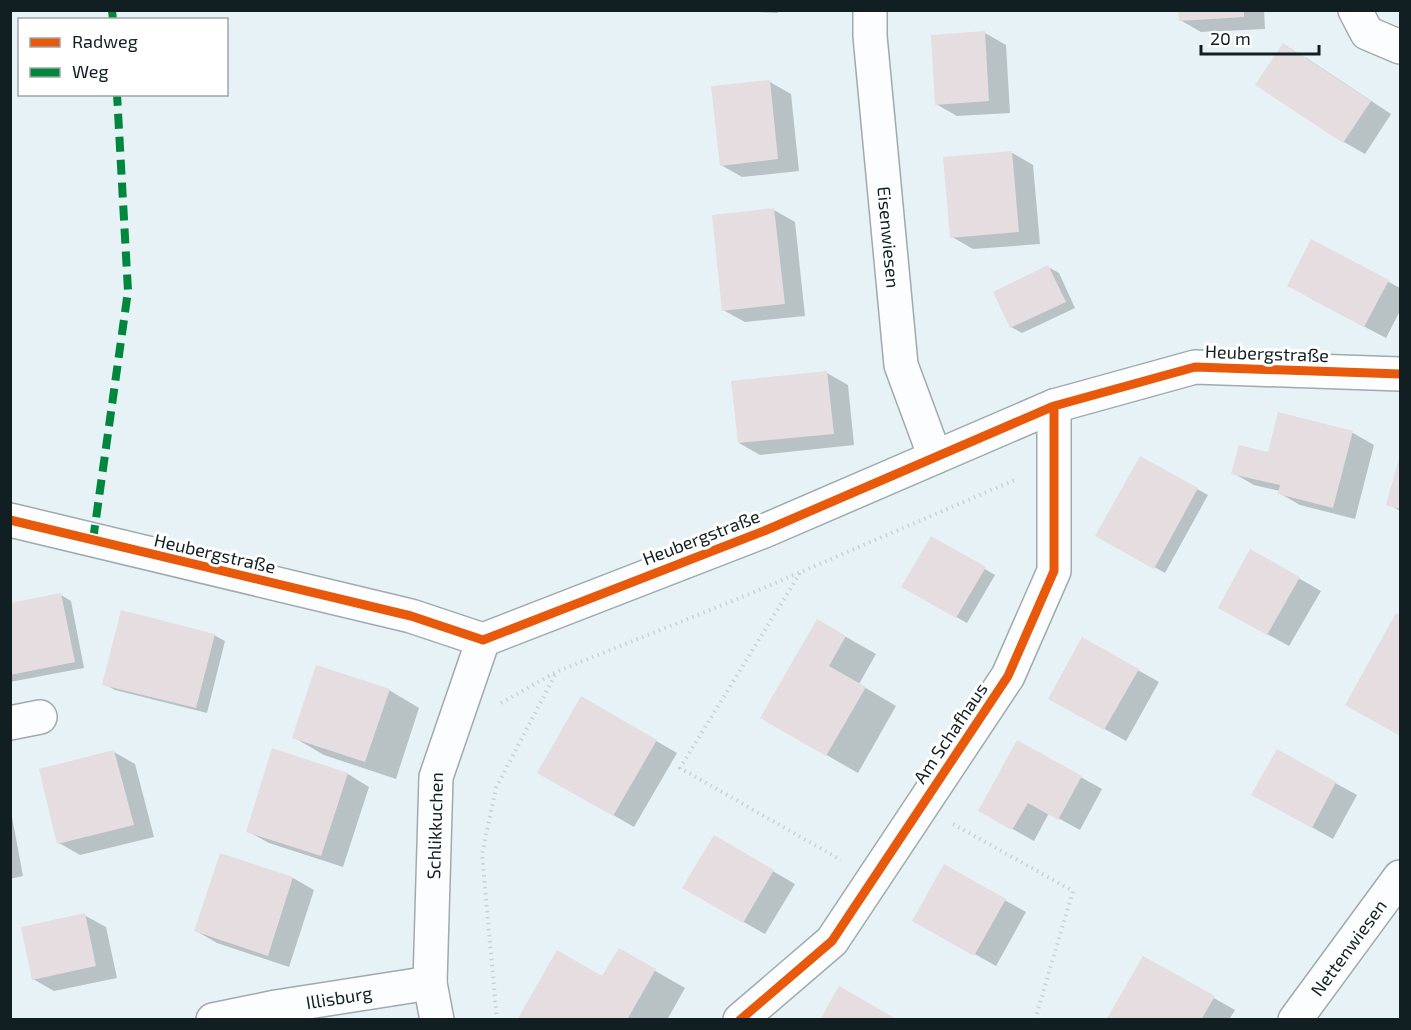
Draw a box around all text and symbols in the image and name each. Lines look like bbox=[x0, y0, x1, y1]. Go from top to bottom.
legend bbox=[18, 18, 228, 96]
scale bar bbox=[1201, 18, 1320, 56]
text: 20 m bbox=[1210, 27, 1251, 49]
text: Radweg bbox=[72, 30, 138, 52]
text: Weg bbox=[72, 60, 108, 82]
street label: Eisenwiesen bbox=[873, 185, 905, 289]
street label: Heubergstraße bbox=[1205, 340, 1329, 366]
street label: Heubergstraße bbox=[639, 505, 763, 569]
street label: Heubergstraße bbox=[152, 528, 278, 578]
street label: Am Schafhaus bbox=[908, 678, 992, 788]
street label: Schlikkuchen bbox=[422, 772, 447, 880]
street label: Nettenwiesen bbox=[1306, 895, 1391, 1000]
street label: Illisburg bbox=[304, 981, 374, 1013]

